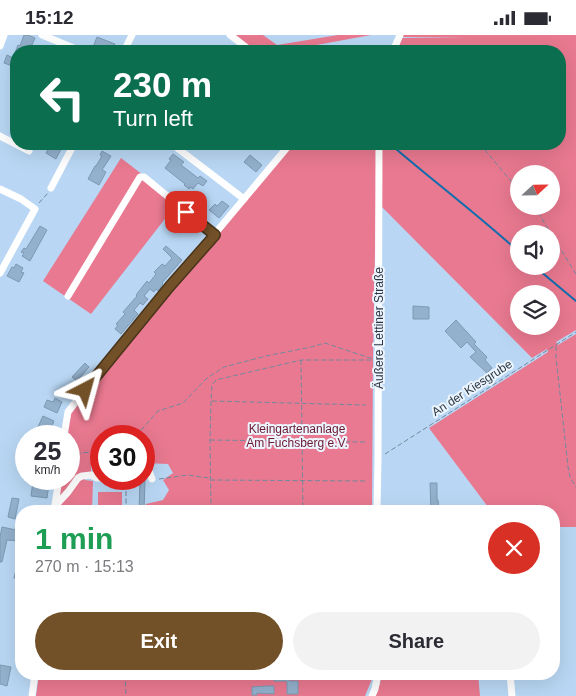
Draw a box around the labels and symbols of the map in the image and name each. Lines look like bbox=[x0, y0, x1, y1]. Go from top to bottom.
north arrow bbox=[510, 165, 560, 215]
pin bbox=[165, 191, 207, 233]
street label: Äußere Lettiner Straße bbox=[372, 267, 386, 389]
street label: An der Kiesgrube bbox=[429, 357, 515, 419]
position arrow bbox=[58, 363, 110, 415]
park label: Kleingartenanlage Am Fuchsberg e.V. bbox=[246, 422, 348, 450]
speed limit sign: 30 bbox=[90, 425, 155, 490]

